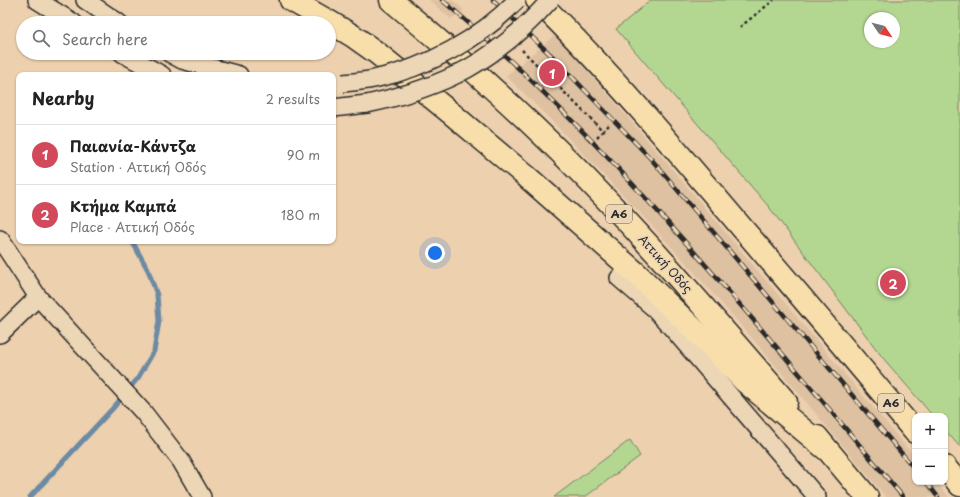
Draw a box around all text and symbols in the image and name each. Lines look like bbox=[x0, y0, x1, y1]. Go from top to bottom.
north arrow bbox=[864, 12, 900, 48]
search box bbox=[16, 16, 336, 60]
icon: search bbox=[30, 27, 52, 49]
text: Search here bbox=[62, 27, 148, 50]
pin: 1 bbox=[539, 58, 565, 88]
text: Nearby bbox=[32, 85, 94, 111]
text: 2 results bbox=[266, 89, 320, 108]
text: Παιανία-Κάντζα bbox=[70, 134, 196, 157]
text: 1 bbox=[42, 145, 48, 164]
text: 90 m bbox=[287, 145, 320, 164]
text: Station · Αττική Οδός bbox=[70, 157, 206, 176]
text: Kτήμα Καμπά bbox=[70, 194, 176, 217]
text: 2 bbox=[40, 205, 50, 224]
text: 180 m bbox=[281, 205, 320, 224]
road number: Α6 bbox=[606, 205, 632, 223]
text: Place · Αττική Οδός bbox=[70, 217, 195, 236]
street label: Αττική Οδός bbox=[634, 230, 697, 297]
your location bbox=[425, 243, 445, 263]
pin: 2 bbox=[880, 268, 906, 298]
road number: Α6 bbox=[878, 394, 904, 412]
map controls bbox=[912, 413, 948, 485]
button: + bbox=[912, 413, 948, 449]
button: − bbox=[912, 449, 948, 485]

